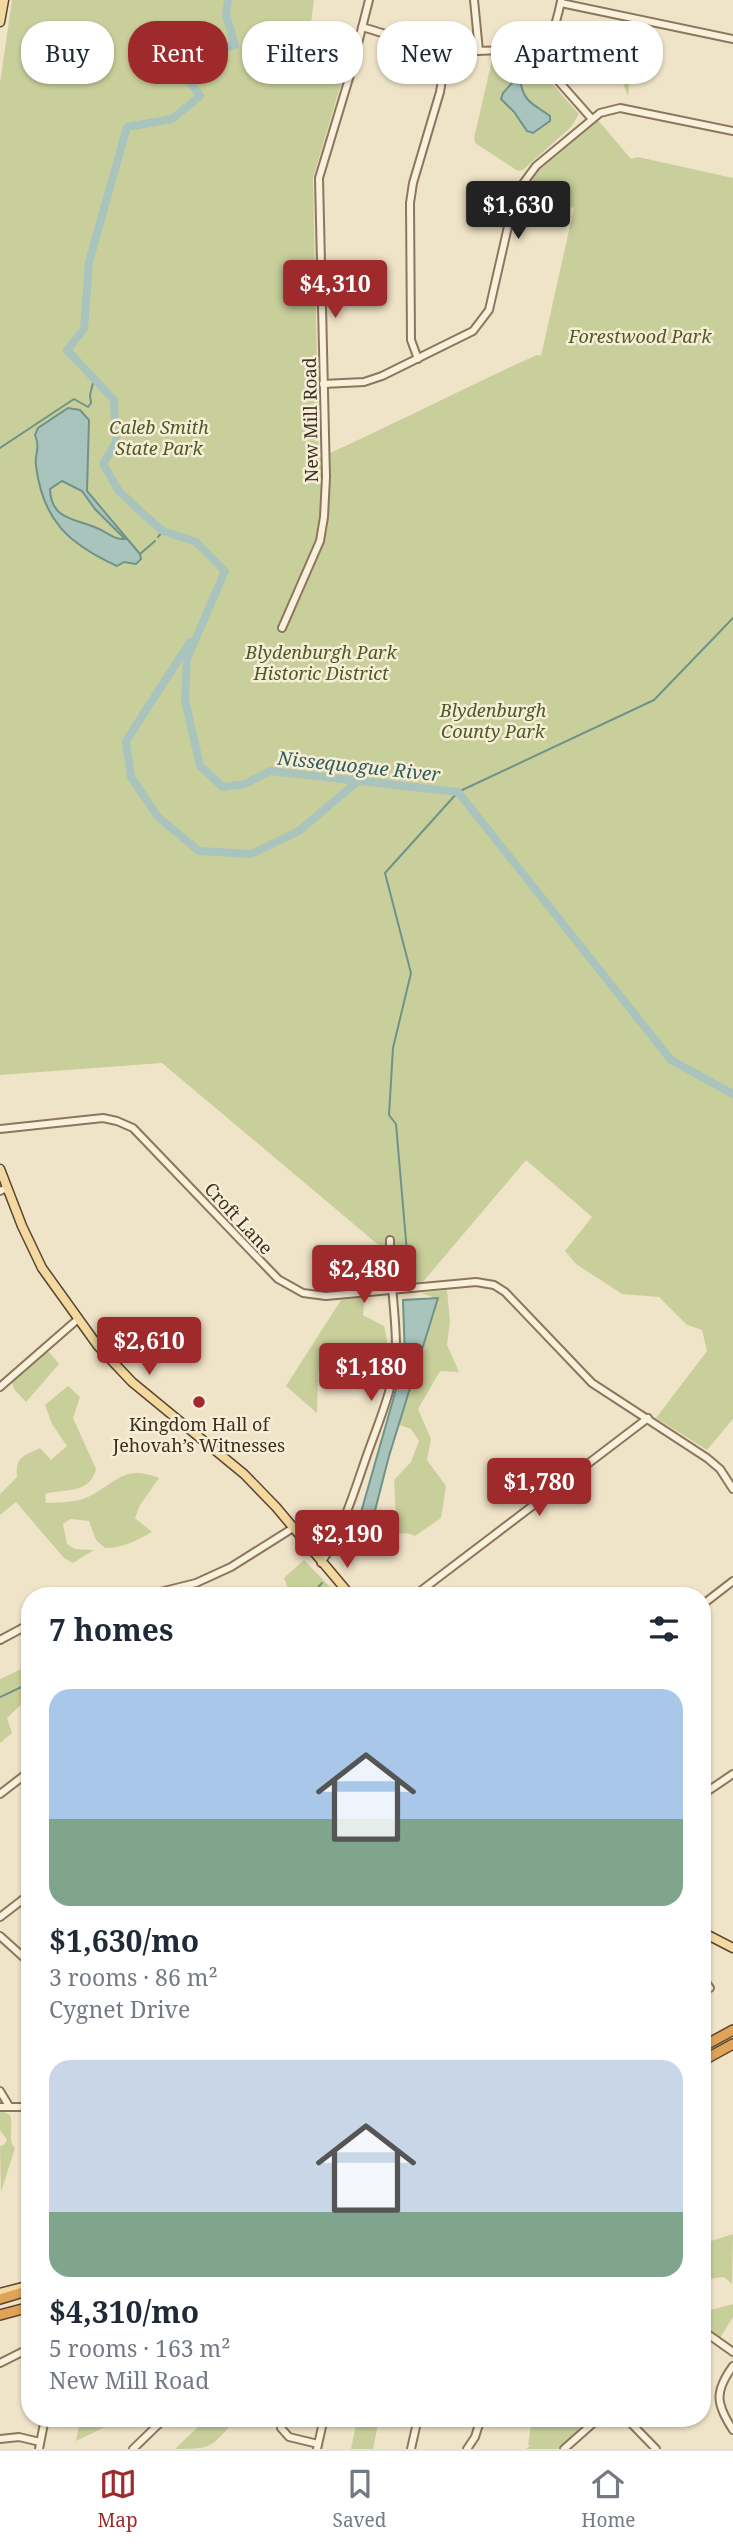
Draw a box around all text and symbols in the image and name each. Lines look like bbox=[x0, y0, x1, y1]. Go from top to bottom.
chip: Buy bbox=[21, 21, 114, 84]
chip: Rent bbox=[128, 21, 228, 84]
chip: Filters bbox=[242, 21, 363, 84]
chip: New bbox=[377, 21, 477, 84]
chip: Apartment bbox=[491, 21, 663, 84]
pin: $1,630 bbox=[461, 182, 575, 241]
text: $1,630 bbox=[482, 188, 554, 220]
pin: $4,310 bbox=[278, 260, 392, 320]
text: $4,310 bbox=[299, 267, 371, 299]
park label: Forestwood Park bbox=[568, 324, 712, 348]
street label: New Mill Road bbox=[297, 357, 323, 483]
park label: Caleb Smith State Park bbox=[109, 415, 209, 460]
park label: Blydenburgh Park Historic District bbox=[244, 640, 398, 685]
park label: Blydenburgh County Park bbox=[439, 698, 547, 743]
water label: Nissequogue River bbox=[275, 744, 442, 787]
street label: Croft Lane bbox=[199, 1177, 279, 1259]
pin: $2,480 bbox=[307, 1246, 421, 1305]
text: $2,480 bbox=[328, 1252, 400, 1284]
pin: $2,610 bbox=[92, 1318, 206, 1377]
text: $2,610 bbox=[113, 1324, 185, 1356]
pin: $1,180 bbox=[314, 1344, 428, 1403]
text: $1,180 bbox=[335, 1350, 407, 1382]
marker: Kingdom Hall of Jehovah’s Witnesses bbox=[191, 1394, 207, 1410]
place label: Kingdom Hall of Jehovah’s Witnesses bbox=[112, 1412, 285, 1457]
pin: $1,780 bbox=[482, 1458, 596, 1518]
text: $1,780 bbox=[503, 1465, 575, 1497]
pin: $2,190 bbox=[290, 1510, 404, 1570]
text: $2,190 bbox=[311, 1517, 383, 1549]
text: 7 homes bbox=[49, 1609, 173, 1650]
icon: filters bbox=[645, 1610, 683, 1648]
icon: home bbox=[303, 1734, 429, 1860]
text: $1,630/mo bbox=[49, 1920, 199, 1961]
text: 3 rooms · 86 m² bbox=[49, 1961, 218, 1993]
text: Cygnet Drive bbox=[49, 1993, 190, 2025]
icon: home bbox=[303, 2105, 429, 2231]
text: $4,310/mo bbox=[49, 2291, 199, 2332]
text: 5 rooms · 163 m² bbox=[49, 2332, 231, 2364]
text: New Mill Road bbox=[49, 2364, 209, 2396]
tab: Map bbox=[97, 2465, 138, 2533]
tab: Saved bbox=[333, 2465, 386, 2533]
tab: Home bbox=[581, 2465, 636, 2533]

